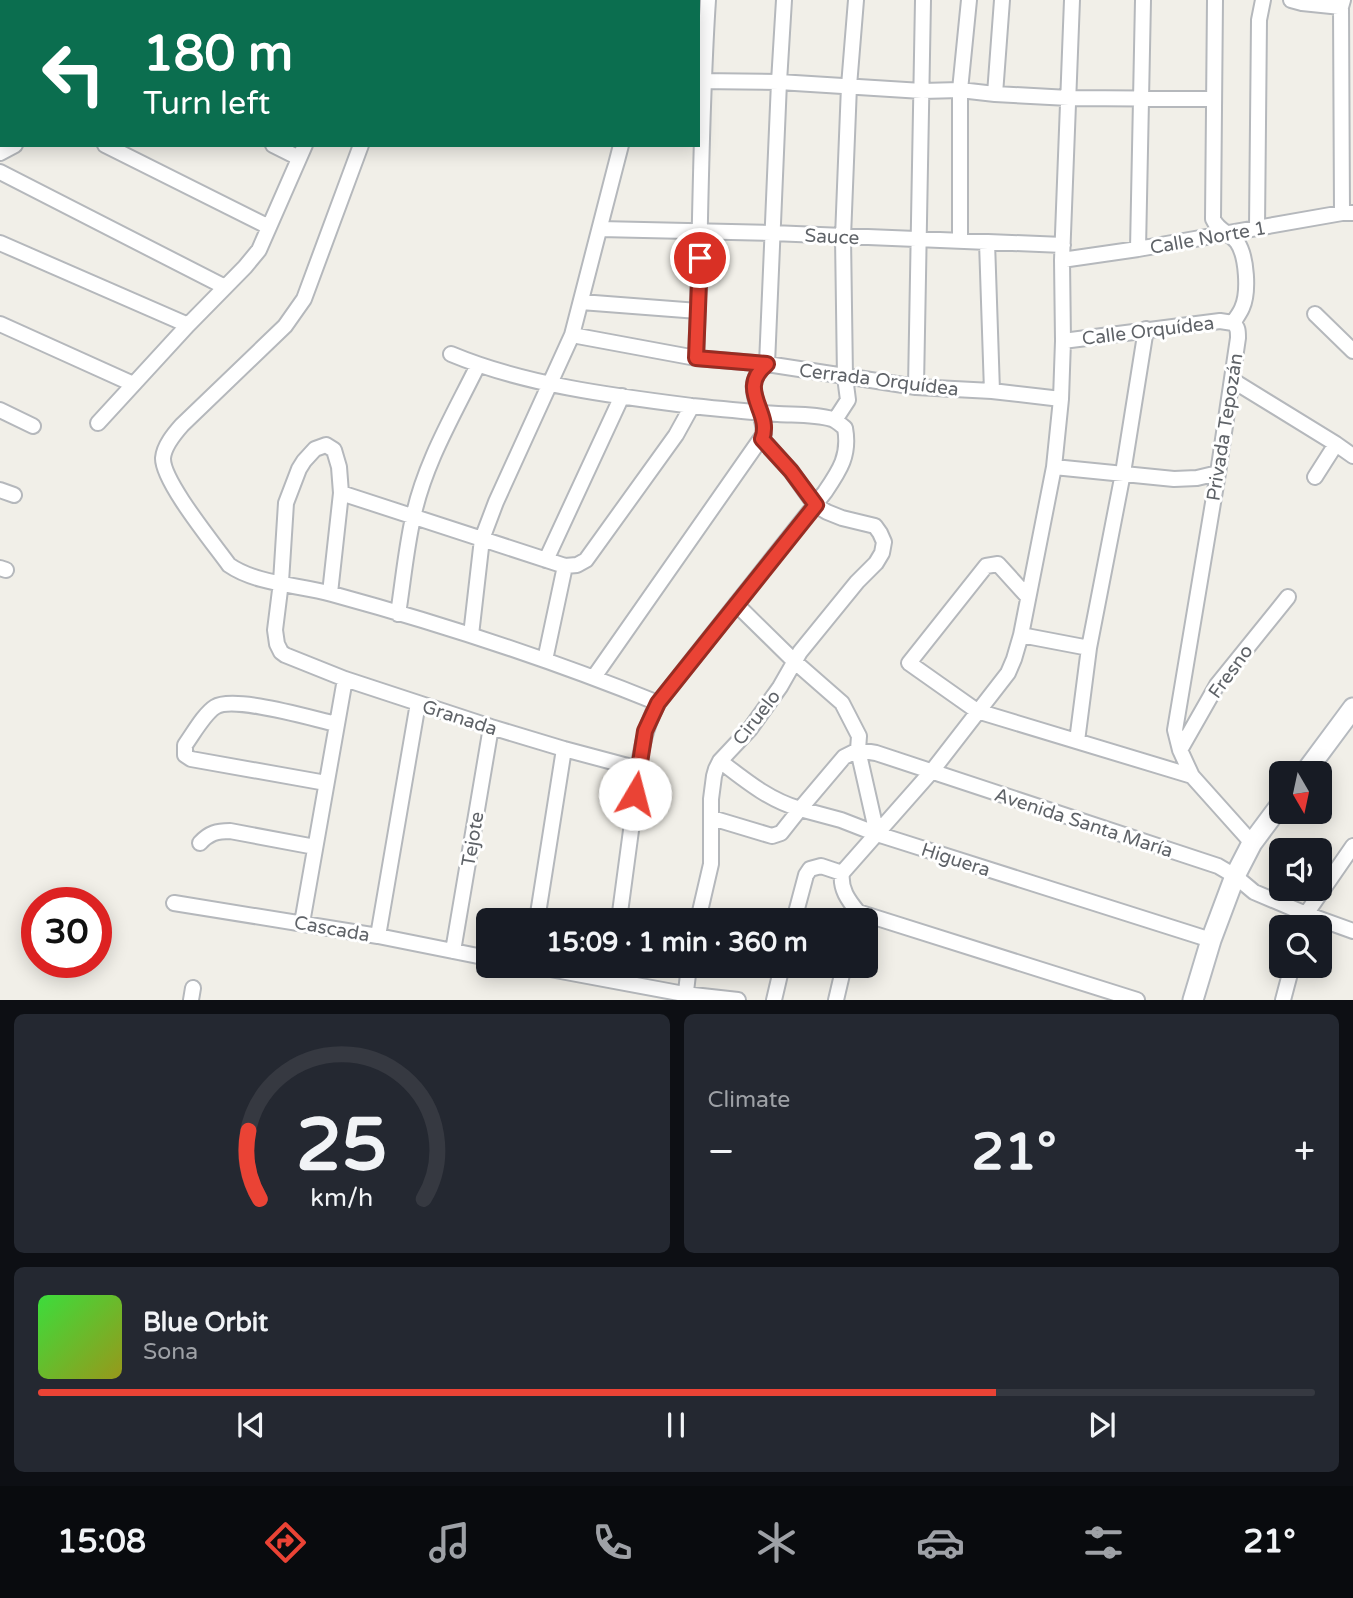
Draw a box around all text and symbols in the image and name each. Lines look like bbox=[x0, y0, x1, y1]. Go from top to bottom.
text: 180 m bbox=[143, 25, 293, 84]
icon: left bbox=[28, 28, 119, 119]
text: Turn left bbox=[143, 85, 270, 123]
street label: Calle Norte 1 bbox=[1148, 217, 1268, 259]
street label: Sauce bbox=[804, 225, 860, 249]
pin bbox=[670, 228, 730, 288]
icon: arrive bbox=[681, 239, 719, 277]
street label: Calle Orquídea bbox=[1081, 312, 1215, 350]
street label: Privada Tepozán bbox=[1202, 352, 1248, 503]
street label: Cerrada Orquídea bbox=[798, 359, 960, 401]
street label: Fresno bbox=[1204, 640, 1258, 703]
street label: Ciruelo bbox=[728, 686, 785, 750]
street label: Granada bbox=[420, 696, 500, 740]
position arrow bbox=[598, 757, 672, 831]
north arrow bbox=[1269, 761, 1332, 824]
map controls bbox=[1269, 761, 1332, 978]
street label: Avenida Santa María bbox=[992, 784, 1176, 862]
street label: Tejote bbox=[457, 810, 489, 868]
street label: Higuera bbox=[918, 838, 993, 881]
button: sound bbox=[1269, 838, 1332, 901]
speed limit sign: 30 bbox=[21, 887, 112, 978]
street label: Cascada bbox=[292, 912, 371, 946]
button: search bbox=[1269, 915, 1332, 978]
text: 15:09 · 1 min · 360 m bbox=[546, 927, 808, 958]
text: Climate bbox=[708, 1086, 790, 1114]
text: 25 bbox=[296, 1103, 387, 1191]
text: 21° bbox=[972, 1121, 1057, 1184]
text: − bbox=[708, 1129, 735, 1175]
text: + bbox=[1294, 1129, 1315, 1175]
text: km/h bbox=[310, 1183, 373, 1213]
text: Blue Orbit bbox=[143, 1307, 268, 1338]
text: Sona bbox=[143, 1338, 198, 1366]
icon: previous bbox=[232, 1406, 270, 1444]
icon: pause bbox=[657, 1406, 695, 1444]
icon: next bbox=[1083, 1406, 1121, 1444]
icon: directions bbox=[261, 1518, 310, 1567]
icon: music bbox=[425, 1518, 474, 1567]
icon: phone bbox=[588, 1518, 637, 1567]
icon: climate bbox=[752, 1518, 801, 1567]
icon: car bbox=[916, 1518, 965, 1567]
icon: filters bbox=[1079, 1518, 1128, 1567]
text: 15:08 bbox=[57, 1523, 146, 1561]
text: 21° bbox=[1243, 1523, 1296, 1561]

